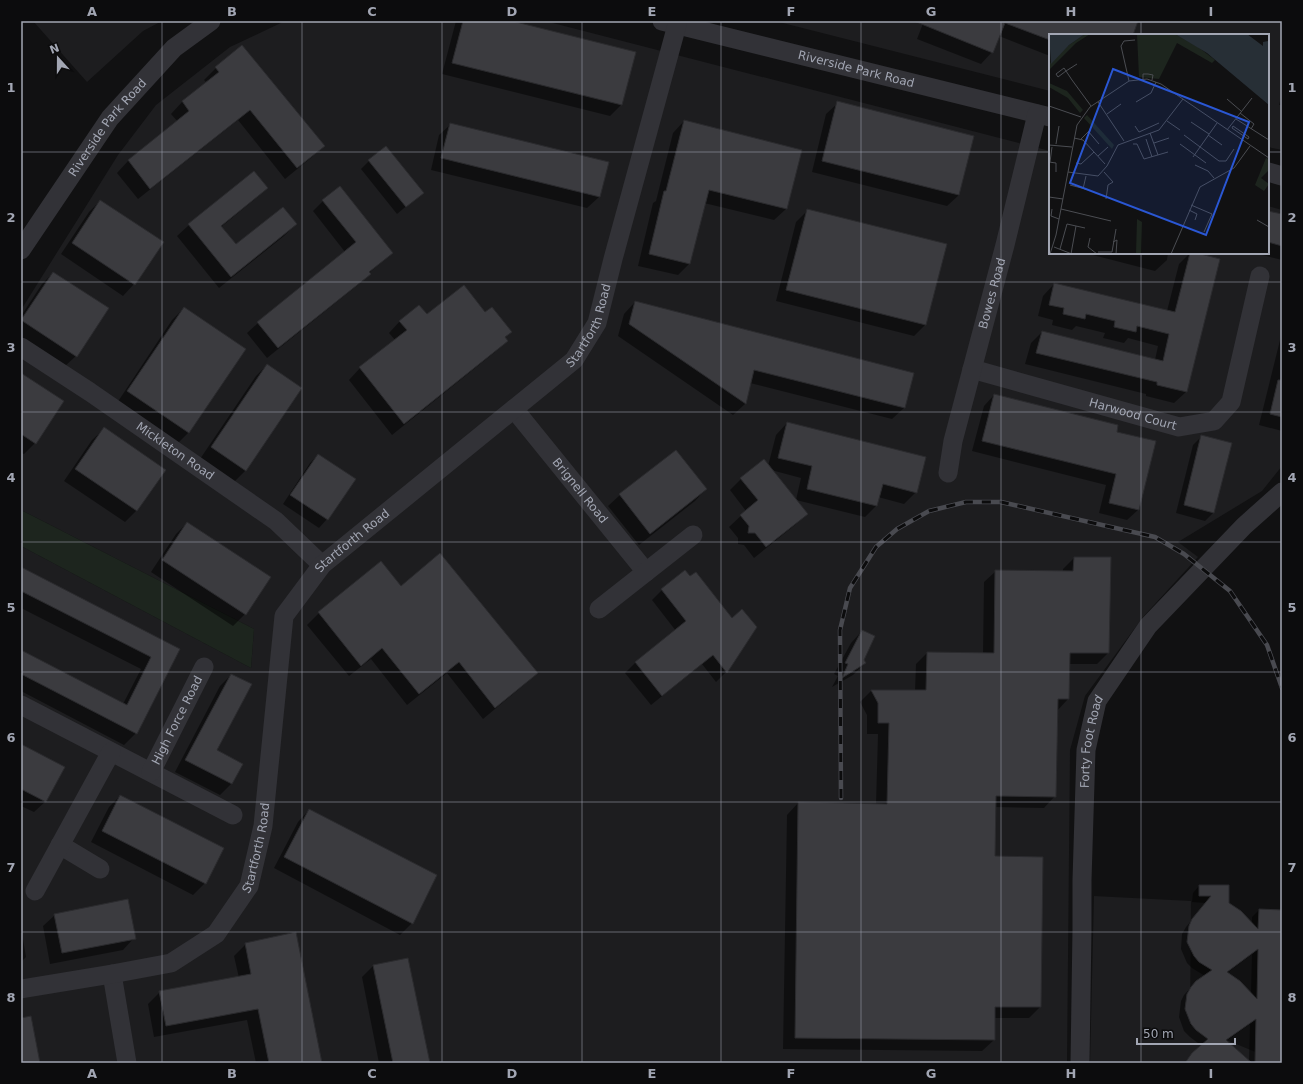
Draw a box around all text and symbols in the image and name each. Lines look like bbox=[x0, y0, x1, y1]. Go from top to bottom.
text: A bbox=[87, 4, 97, 19]
text: B bbox=[227, 4, 237, 19]
text: C bbox=[367, 4, 377, 19]
text: D bbox=[507, 4, 518, 19]
text: E bbox=[648, 4, 656, 19]
text: F bbox=[787, 4, 795, 19]
text: G bbox=[926, 4, 936, 19]
text: H bbox=[1066, 4, 1076, 19]
text: I bbox=[1209, 4, 1213, 19]
inset map bbox=[1049, 34, 1269, 254]
north arrow bbox=[38, 38, 78, 78]
text: N bbox=[48, 41, 61, 57]
street label: Riverside Park Road bbox=[796, 48, 916, 90]
street label: Riverside Park Road bbox=[66, 76, 149, 179]
text: 1 bbox=[6, 80, 16, 95]
text: 1 bbox=[1287, 80, 1297, 95]
text: 2 bbox=[6, 210, 16, 225]
text: 2 bbox=[1287, 210, 1297, 225]
street label: Bowes Road bbox=[976, 256, 1008, 331]
street label: Startforth Road bbox=[563, 282, 614, 371]
text: 3 bbox=[6, 340, 16, 355]
text: 3 bbox=[1287, 340, 1297, 355]
street label: Harwood Court bbox=[1087, 395, 1178, 433]
street label: Mickleton Road bbox=[134, 419, 217, 483]
street label: Brignell Road bbox=[550, 455, 611, 526]
text: 4 bbox=[6, 470, 16, 485]
text: 4 bbox=[1287, 470, 1297, 485]
street label: Startforth Road bbox=[312, 506, 392, 575]
text: 5 bbox=[6, 600, 16, 615]
text: 5 bbox=[1287, 600, 1297, 615]
street label: High Force Road bbox=[149, 673, 205, 767]
street label: Forty Foot Road bbox=[1078, 692, 1106, 788]
text: 6 bbox=[6, 730, 16, 745]
text: 6 bbox=[1287, 730, 1297, 745]
street label: Startforth Road bbox=[239, 802, 272, 896]
text: 7 bbox=[6, 860, 16, 875]
text: 7 bbox=[1287, 860, 1297, 875]
text: 8 bbox=[6, 990, 16, 1005]
text: 8 bbox=[1287, 990, 1297, 1005]
scale bar bbox=[1137, 1020, 1235, 1046]
text: 50 m bbox=[1143, 1027, 1174, 1041]
text: A bbox=[87, 1066, 97, 1081]
text: B bbox=[227, 1066, 237, 1081]
text: C bbox=[367, 1066, 377, 1081]
text: D bbox=[507, 1066, 518, 1081]
text: E bbox=[648, 1066, 656, 1081]
text: F bbox=[787, 1066, 795, 1081]
text: G bbox=[926, 1066, 936, 1081]
text: H bbox=[1066, 1066, 1076, 1081]
text: I bbox=[1209, 1066, 1213, 1081]

